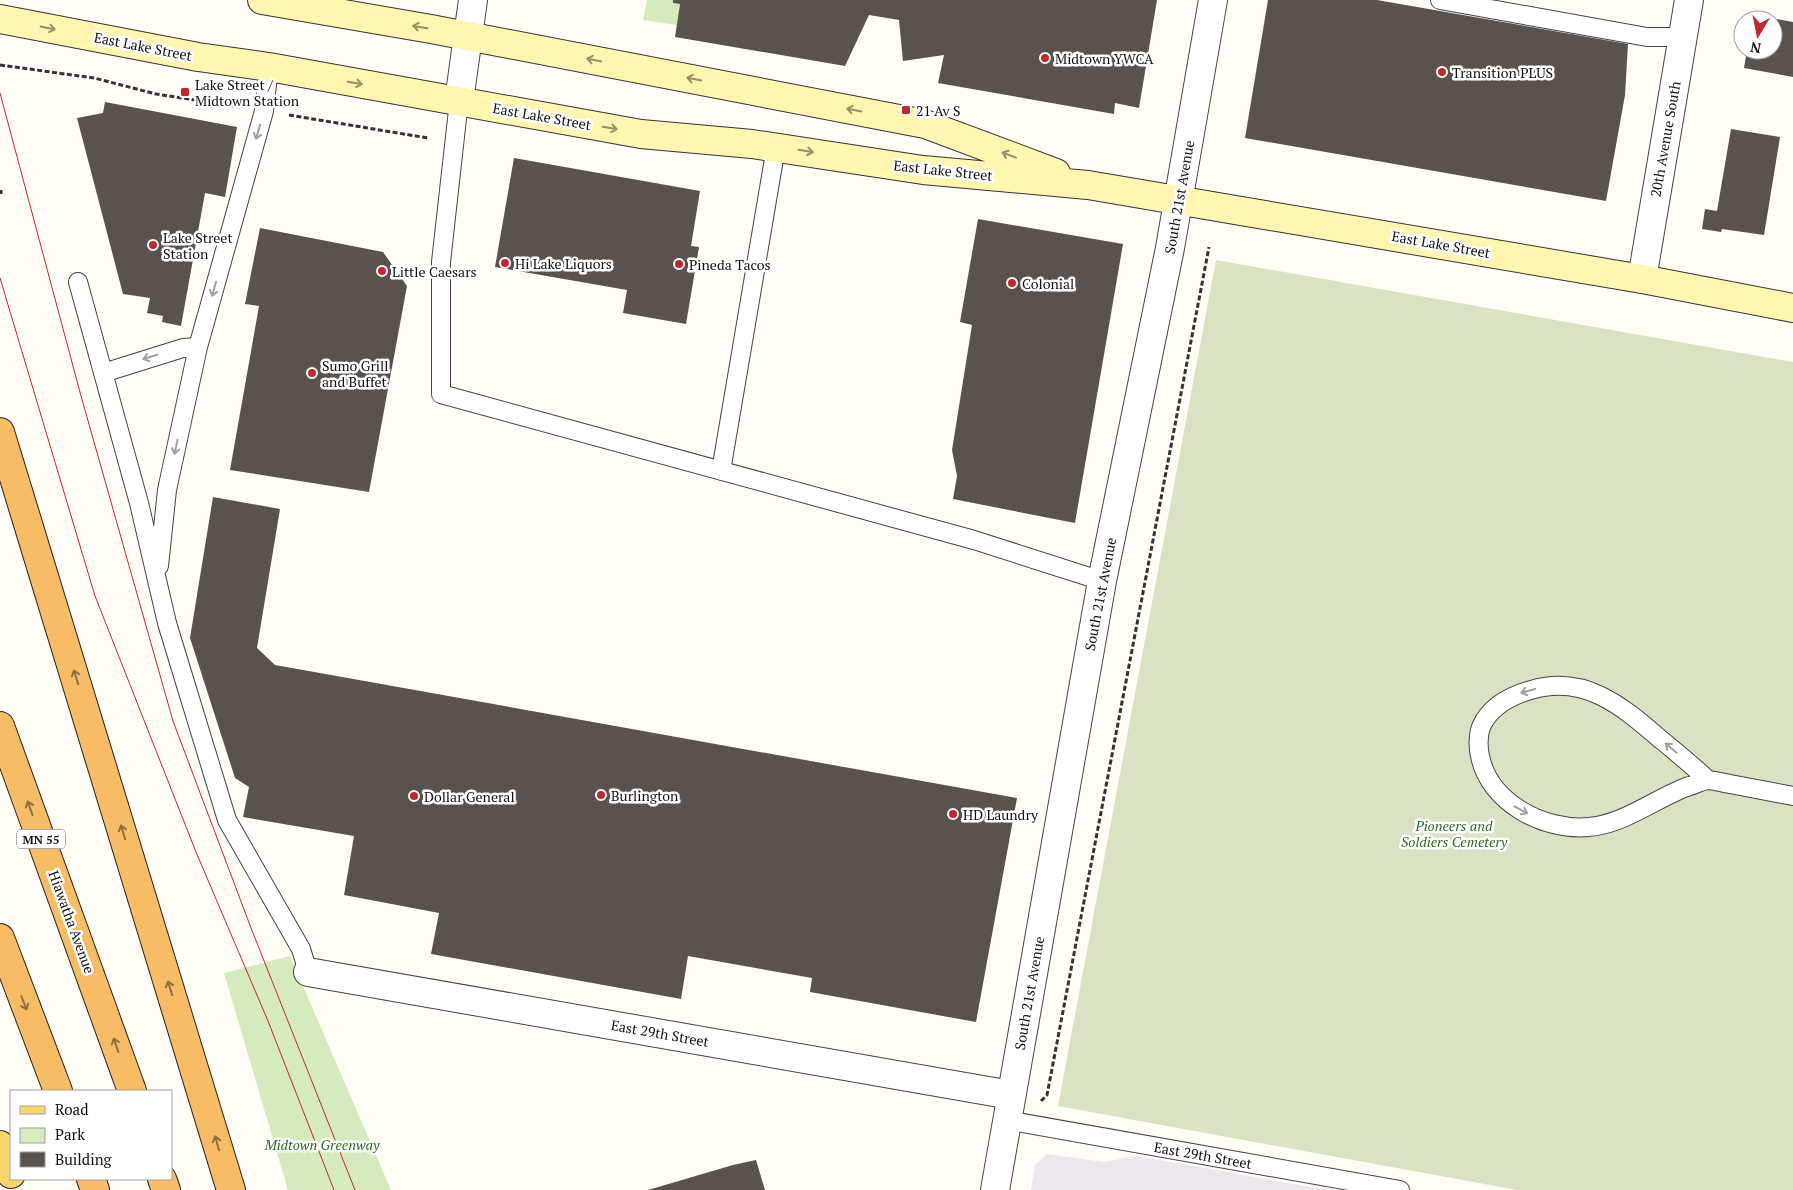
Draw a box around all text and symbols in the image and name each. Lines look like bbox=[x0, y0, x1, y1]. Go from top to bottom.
north arrow bbox=[1733, 10, 1783, 60]
one-way arrow bbox=[413, 22, 429, 32]
one-way arrow bbox=[39, 24, 55, 34]
street label: East Lake Street bbox=[92, 27, 194, 65]
text: N bbox=[1748, 38, 1763, 59]
place label: Midtown YWCA bbox=[1055, 49, 1154, 68]
marker: Midtown YWCA bbox=[1039, 52, 1051, 64]
one-way arrow bbox=[586, 55, 602, 65]
place label: Transition PLUS bbox=[1452, 63, 1553, 82]
marker: Transition PLUS bbox=[1436, 66, 1448, 78]
one-way arrow bbox=[687, 74, 703, 84]
place label: Lake Street / Midtown Station bbox=[195, 75, 300, 110]
one-way arrow bbox=[346, 78, 362, 88]
street label: 20th Avenue South bbox=[1645, 80, 1685, 198]
marker: Lake Street / Midtown Station bbox=[179, 86, 191, 98]
street label: East Lake Street bbox=[491, 98, 593, 134]
place label: 21 Av S bbox=[916, 101, 961, 120]
marker: 21 Av S bbox=[900, 104, 912, 116]
one-way arrow bbox=[846, 105, 862, 114]
one-way arrow bbox=[253, 124, 262, 140]
one-way arrow bbox=[601, 124, 617, 134]
street label: South 21st Avenue bbox=[1160, 139, 1198, 255]
one-way arrow bbox=[797, 147, 813, 157]
one-way arrow bbox=[1002, 150, 1018, 159]
street label: East Lake Street bbox=[893, 155, 994, 185]
street label: East Lake Street bbox=[1390, 226, 1492, 262]
place label: Lake Street Station bbox=[163, 228, 233, 263]
marker: Lake Street Station bbox=[147, 239, 159, 251]
place label: Hi Lake Liquors bbox=[515, 254, 612, 273]
place label: Pineda Tacos bbox=[689, 255, 771, 274]
marker: Hi Lake Liquors bbox=[499, 257, 511, 269]
marker: Pineda Tacos bbox=[673, 258, 685, 270]
place label: Little Caesars bbox=[392, 262, 477, 281]
marker: Little Caesars bbox=[376, 265, 388, 277]
place label: Colonial bbox=[1022, 274, 1074, 293]
marker: Colonial bbox=[1006, 277, 1018, 289]
one-way arrow bbox=[209, 280, 218, 296]
one-way arrow bbox=[143, 353, 159, 363]
place label: Sumo Grill and Buffet bbox=[322, 356, 388, 391]
marker: Sumo Grill and Buffet bbox=[306, 367, 318, 379]
one-way arrow bbox=[171, 438, 180, 454]
street label: South 21st Avenue bbox=[1080, 536, 1120, 652]
one-way arrow bbox=[70, 669, 80, 685]
one-way arrow bbox=[1521, 686, 1537, 696]
one-way arrow bbox=[1665, 742, 1678, 753]
place label: Burlington bbox=[611, 786, 679, 805]
place label: Dollar General bbox=[424, 787, 515, 806]
marker: Burlington bbox=[595, 789, 607, 801]
marker: Dollar General bbox=[408, 790, 420, 802]
one-way arrow bbox=[25, 801, 34, 816]
place label: HD Laundry bbox=[963, 805, 1039, 824]
one-way arrow bbox=[1513, 806, 1528, 815]
marker: HD Laundry bbox=[947, 808, 959, 820]
park label: Pioneers and Soldiers Cemetery bbox=[1401, 816, 1508, 851]
one-way arrow bbox=[118, 824, 128, 840]
road number: MN 55 bbox=[17, 830, 65, 849]
street label: Hiawatha Avenue bbox=[45, 868, 99, 976]
street label: South 21st Avenue bbox=[1010, 935, 1048, 1051]
one-way arrow bbox=[165, 980, 175, 996]
one-way arrow bbox=[20, 995, 29, 1010]
street label: East 29th Street bbox=[610, 1015, 711, 1051]
one-way arrow bbox=[111, 1038, 120, 1053]
legend bbox=[10, 1090, 172, 1180]
text: Road bbox=[55, 1099, 88, 1119]
text: Park bbox=[55, 1124, 85, 1144]
park label: Midtown Greenway bbox=[264, 1135, 380, 1154]
one-way arrow bbox=[211, 1136, 221, 1152]
street label: East 29th Street bbox=[1153, 1137, 1254, 1173]
text: Building bbox=[55, 1149, 113, 1169]

